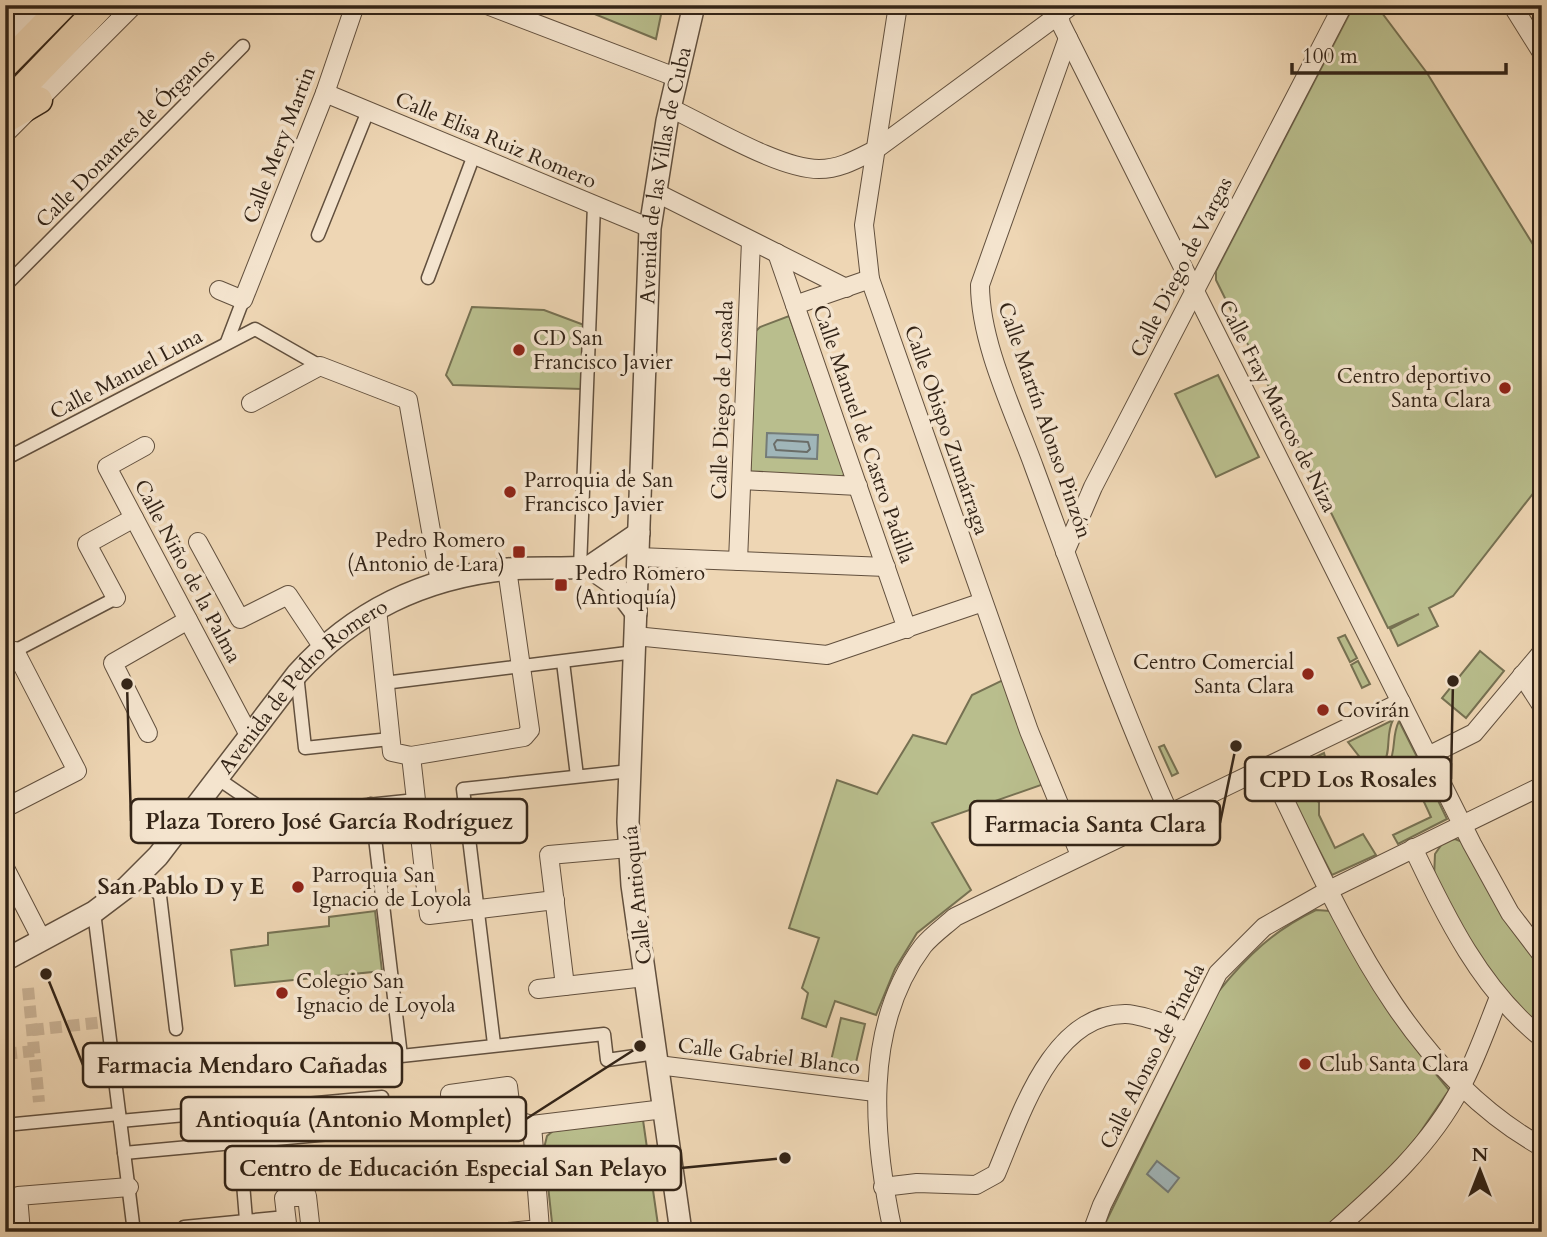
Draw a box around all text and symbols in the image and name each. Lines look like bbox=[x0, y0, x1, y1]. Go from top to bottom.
scale bar bbox=[1292, 32, 1505, 76]
street label: Calle Donantes de Órganos bbox=[29, 42, 221, 234]
text: 100 m bbox=[1302, 42, 1358, 71]
street label: Avenida de las Villas de Cuba bbox=[633, 44, 699, 305]
street label: Calle Mery Martin bbox=[236, 63, 323, 228]
street label: Calle Elisa Ruiz Romero bbox=[391, 85, 601, 196]
street label: Calle Diego de Vargas bbox=[1123, 172, 1239, 362]
street label: Calle Fray Marcos de Niza bbox=[1211, 295, 1344, 518]
street label: Calle Martín Alonso Pinzón bbox=[990, 298, 1099, 542]
street label: Calle Diego de Losada bbox=[705, 300, 740, 500]
street label: Calle Manuel de Castro Padilla bbox=[806, 301, 922, 567]
street label: Calle Obispo Zumárraga bbox=[897, 321, 996, 539]
street label: Calle Manuel Luna bbox=[45, 322, 208, 427]
place label: CD San Francisco Javier bbox=[533, 324, 673, 377]
marker: CD San Francisco Javier bbox=[511, 342, 527, 358]
place label: Centro deportivo Santa Clara bbox=[1337, 362, 1491, 415]
marker: Centro deportivo Santa Clara bbox=[1497, 380, 1513, 396]
place label: Parroquia de San Francisco Javier bbox=[524, 466, 673, 519]
street label: Calle Niño de la Palma bbox=[127, 474, 248, 668]
marker: Parroquia de San Francisco Javier bbox=[502, 484, 518, 500]
place label: Pedro Romero (Antonio de Lara) bbox=[347, 526, 505, 579]
marker: Pedro Romero (Antonio de Lara) bbox=[511, 544, 527, 560]
place label: Pedro Romero (Antioquía) bbox=[575, 559, 705, 612]
marker: Pedro Romero (Antioquía) bbox=[553, 577, 569, 593]
street label: Avenida de Pedro Romero bbox=[212, 592, 393, 780]
place label: Centro Comercial Santa Clara bbox=[1133, 648, 1294, 701]
marker: Centro Comercial Santa Clara bbox=[1300, 666, 1316, 682]
place label: Covirán bbox=[1337, 696, 1410, 725]
marker: Covirán bbox=[1315, 702, 1331, 718]
callout: CPD Los Rosales bbox=[1245, 757, 1451, 801]
text: CPD Los Rosales bbox=[1259, 764, 1437, 795]
callout: Plaza Torero José García Rodríguez bbox=[131, 799, 527, 843]
callout: Farmacia Santa Clara bbox=[970, 801, 1220, 845]
text: Plaza Torero José García Rodríguez bbox=[145, 806, 513, 837]
text: Farmacia Santa Clara bbox=[984, 809, 1207, 840]
street label: Calle Antioquía bbox=[616, 824, 659, 966]
place label: Parroquia San Ignacio de Loyola bbox=[312, 861, 472, 914]
district label: San Pablo D y E bbox=[98, 871, 264, 902]
marker: Parroquia San Ignacio de Loyola bbox=[290, 879, 306, 895]
street label: Calle Alonso de Pineda bbox=[1093, 958, 1212, 1154]
place label: Colegio San Ignacio de Loyola bbox=[296, 967, 456, 1020]
marker: Colegio San Ignacio de Loyola bbox=[274, 985, 290, 1001]
street label: Calle Gabriel Blanco bbox=[676, 1031, 862, 1082]
callout: Farmacia Mendaro Cañadas bbox=[83, 1043, 402, 1087]
text: Farmacia Mendaro Cañadas bbox=[96, 1050, 388, 1081]
place label: Club Santa Clara bbox=[1319, 1050, 1469, 1079]
marker: Club Santa Clara bbox=[1297, 1056, 1313, 1072]
callout: Antioquía (Antonio Momplet) bbox=[181, 1097, 526, 1141]
text: Antioquía (Antonio Momplet) bbox=[195, 1104, 513, 1135]
north arrow bbox=[1446, 1136, 1516, 1206]
text: N bbox=[1472, 1142, 1489, 1168]
callout: Centro de Educación Especial San Pelayo bbox=[225, 1146, 681, 1190]
text: Centro de Educación Especial San Pelayo bbox=[239, 1153, 667, 1184]

